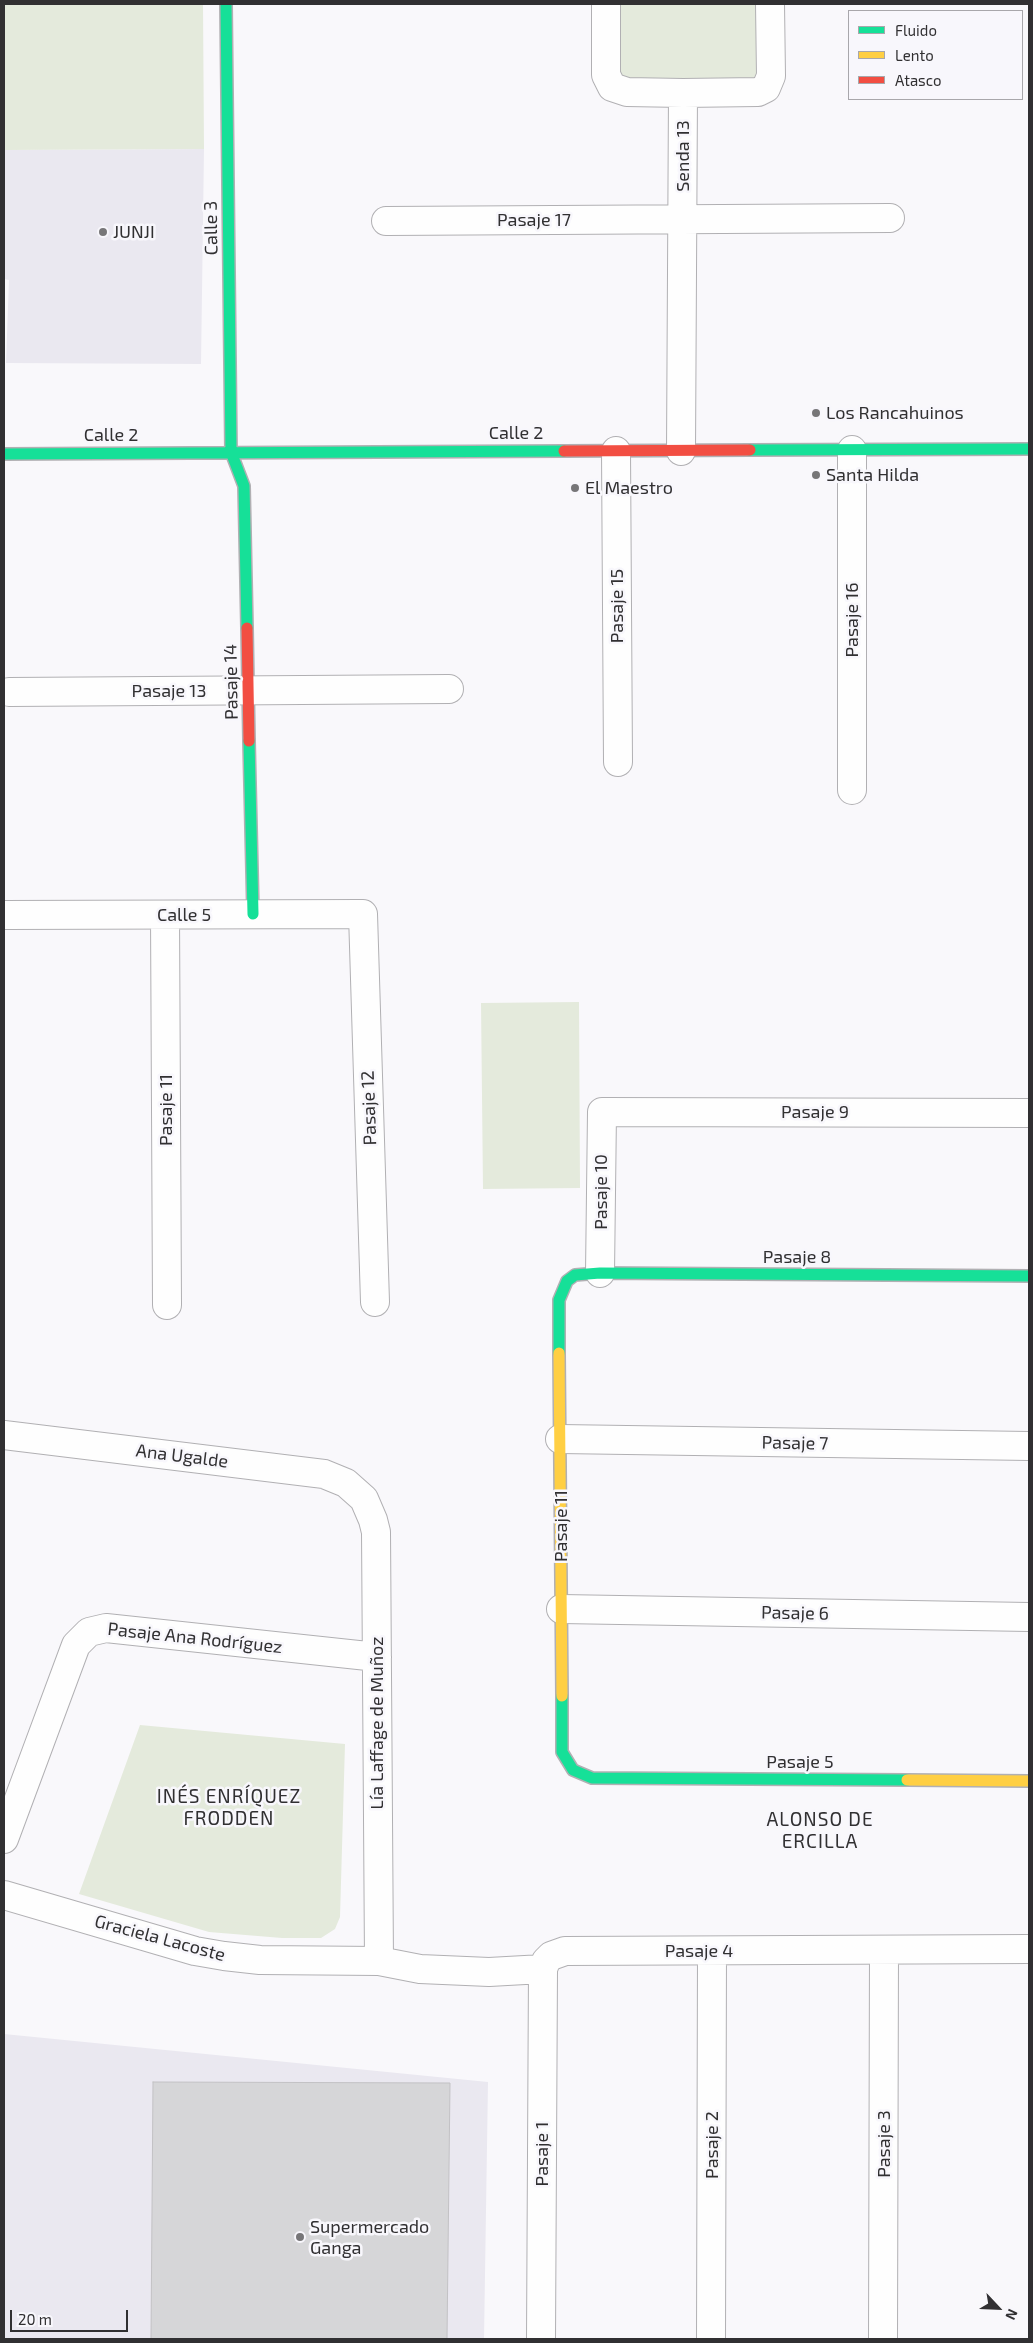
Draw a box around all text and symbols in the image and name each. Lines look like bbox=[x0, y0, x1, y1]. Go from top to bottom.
legend bbox=[848, 10, 1023, 100]
text: Fluido bbox=[895, 21, 937, 39]
text: Lento bbox=[895, 46, 934, 64]
text: Atasco bbox=[895, 71, 941, 89]
street label: Senda 13 bbox=[672, 120, 694, 192]
street label: Calle 3 bbox=[200, 201, 222, 255]
street label: Pasaje 17 bbox=[497, 209, 571, 231]
place label: JUNJI bbox=[113, 221, 155, 243]
marker: JUNJI bbox=[97, 226, 109, 238]
place label: Los Rancahuinos bbox=[826, 402, 964, 424]
marker: Los Rancahuinos bbox=[810, 407, 822, 419]
street label: Calle 2 bbox=[489, 422, 543, 444]
street label: Calle 2 bbox=[84, 424, 138, 446]
place label: Santa Hilda bbox=[826, 464, 919, 486]
marker: Santa Hilda bbox=[810, 469, 822, 481]
place label: El Maestro bbox=[585, 477, 673, 499]
marker: El Maestro bbox=[569, 482, 581, 494]
street label: Pasaje 15 bbox=[606, 569, 628, 643]
street label: Pasaje 16 bbox=[841, 582, 863, 658]
street label: Pasaje 14 bbox=[220, 644, 242, 720]
street label: Pasaje 13 bbox=[132, 680, 206, 702]
street label: Calle 5 bbox=[157, 904, 211, 926]
street label: Pasaje 12 bbox=[357, 1070, 381, 1146]
street label: Pasaje 11 bbox=[155, 1074, 177, 1146]
street label: Pasaje 9 bbox=[781, 1101, 849, 1123]
street label: Pasaje 10 bbox=[590, 1154, 612, 1230]
street label: Pasaje 8 bbox=[763, 1246, 831, 1268]
street label: Pasaje 7 bbox=[761, 1432, 829, 1454]
street label: Ana Ugalde bbox=[135, 1440, 229, 1472]
street label: Pasaje 11 bbox=[550, 1490, 572, 1562]
street label: Pasaje 6 bbox=[761, 1602, 829, 1624]
street label: Pasaje Ana Rodríguez bbox=[107, 1618, 283, 1658]
street label: Lía Laffage de Muñoz bbox=[366, 1637, 388, 1809]
street label: Pasaje 5 bbox=[766, 1751, 834, 1773]
district label: INÉS ENRÍQUEZ FRODDEN bbox=[155, 1786, 303, 1830]
district label: ALONSO DE ERCILLA bbox=[765, 1809, 875, 1853]
street label: Graciela Lacoste bbox=[92, 1910, 228, 1966]
street label: Pasaje 4 bbox=[665, 1940, 733, 1962]
street label: Pasaje 3 bbox=[873, 2110, 895, 2178]
street label: Pasaje 2 bbox=[701, 2111, 723, 2179]
street label: Pasaje 1 bbox=[531, 2122, 553, 2186]
place label: Supermercado Ganga bbox=[310, 2216, 429, 2258]
marker: Supermercado Ganga bbox=[294, 2231, 306, 2243]
north arrow bbox=[973, 2283, 1023, 2333]
scale bar bbox=[12, 2300, 130, 2332]
text: N bbox=[1002, 2306, 1022, 2323]
text: 20 m bbox=[18, 2310, 52, 2328]

